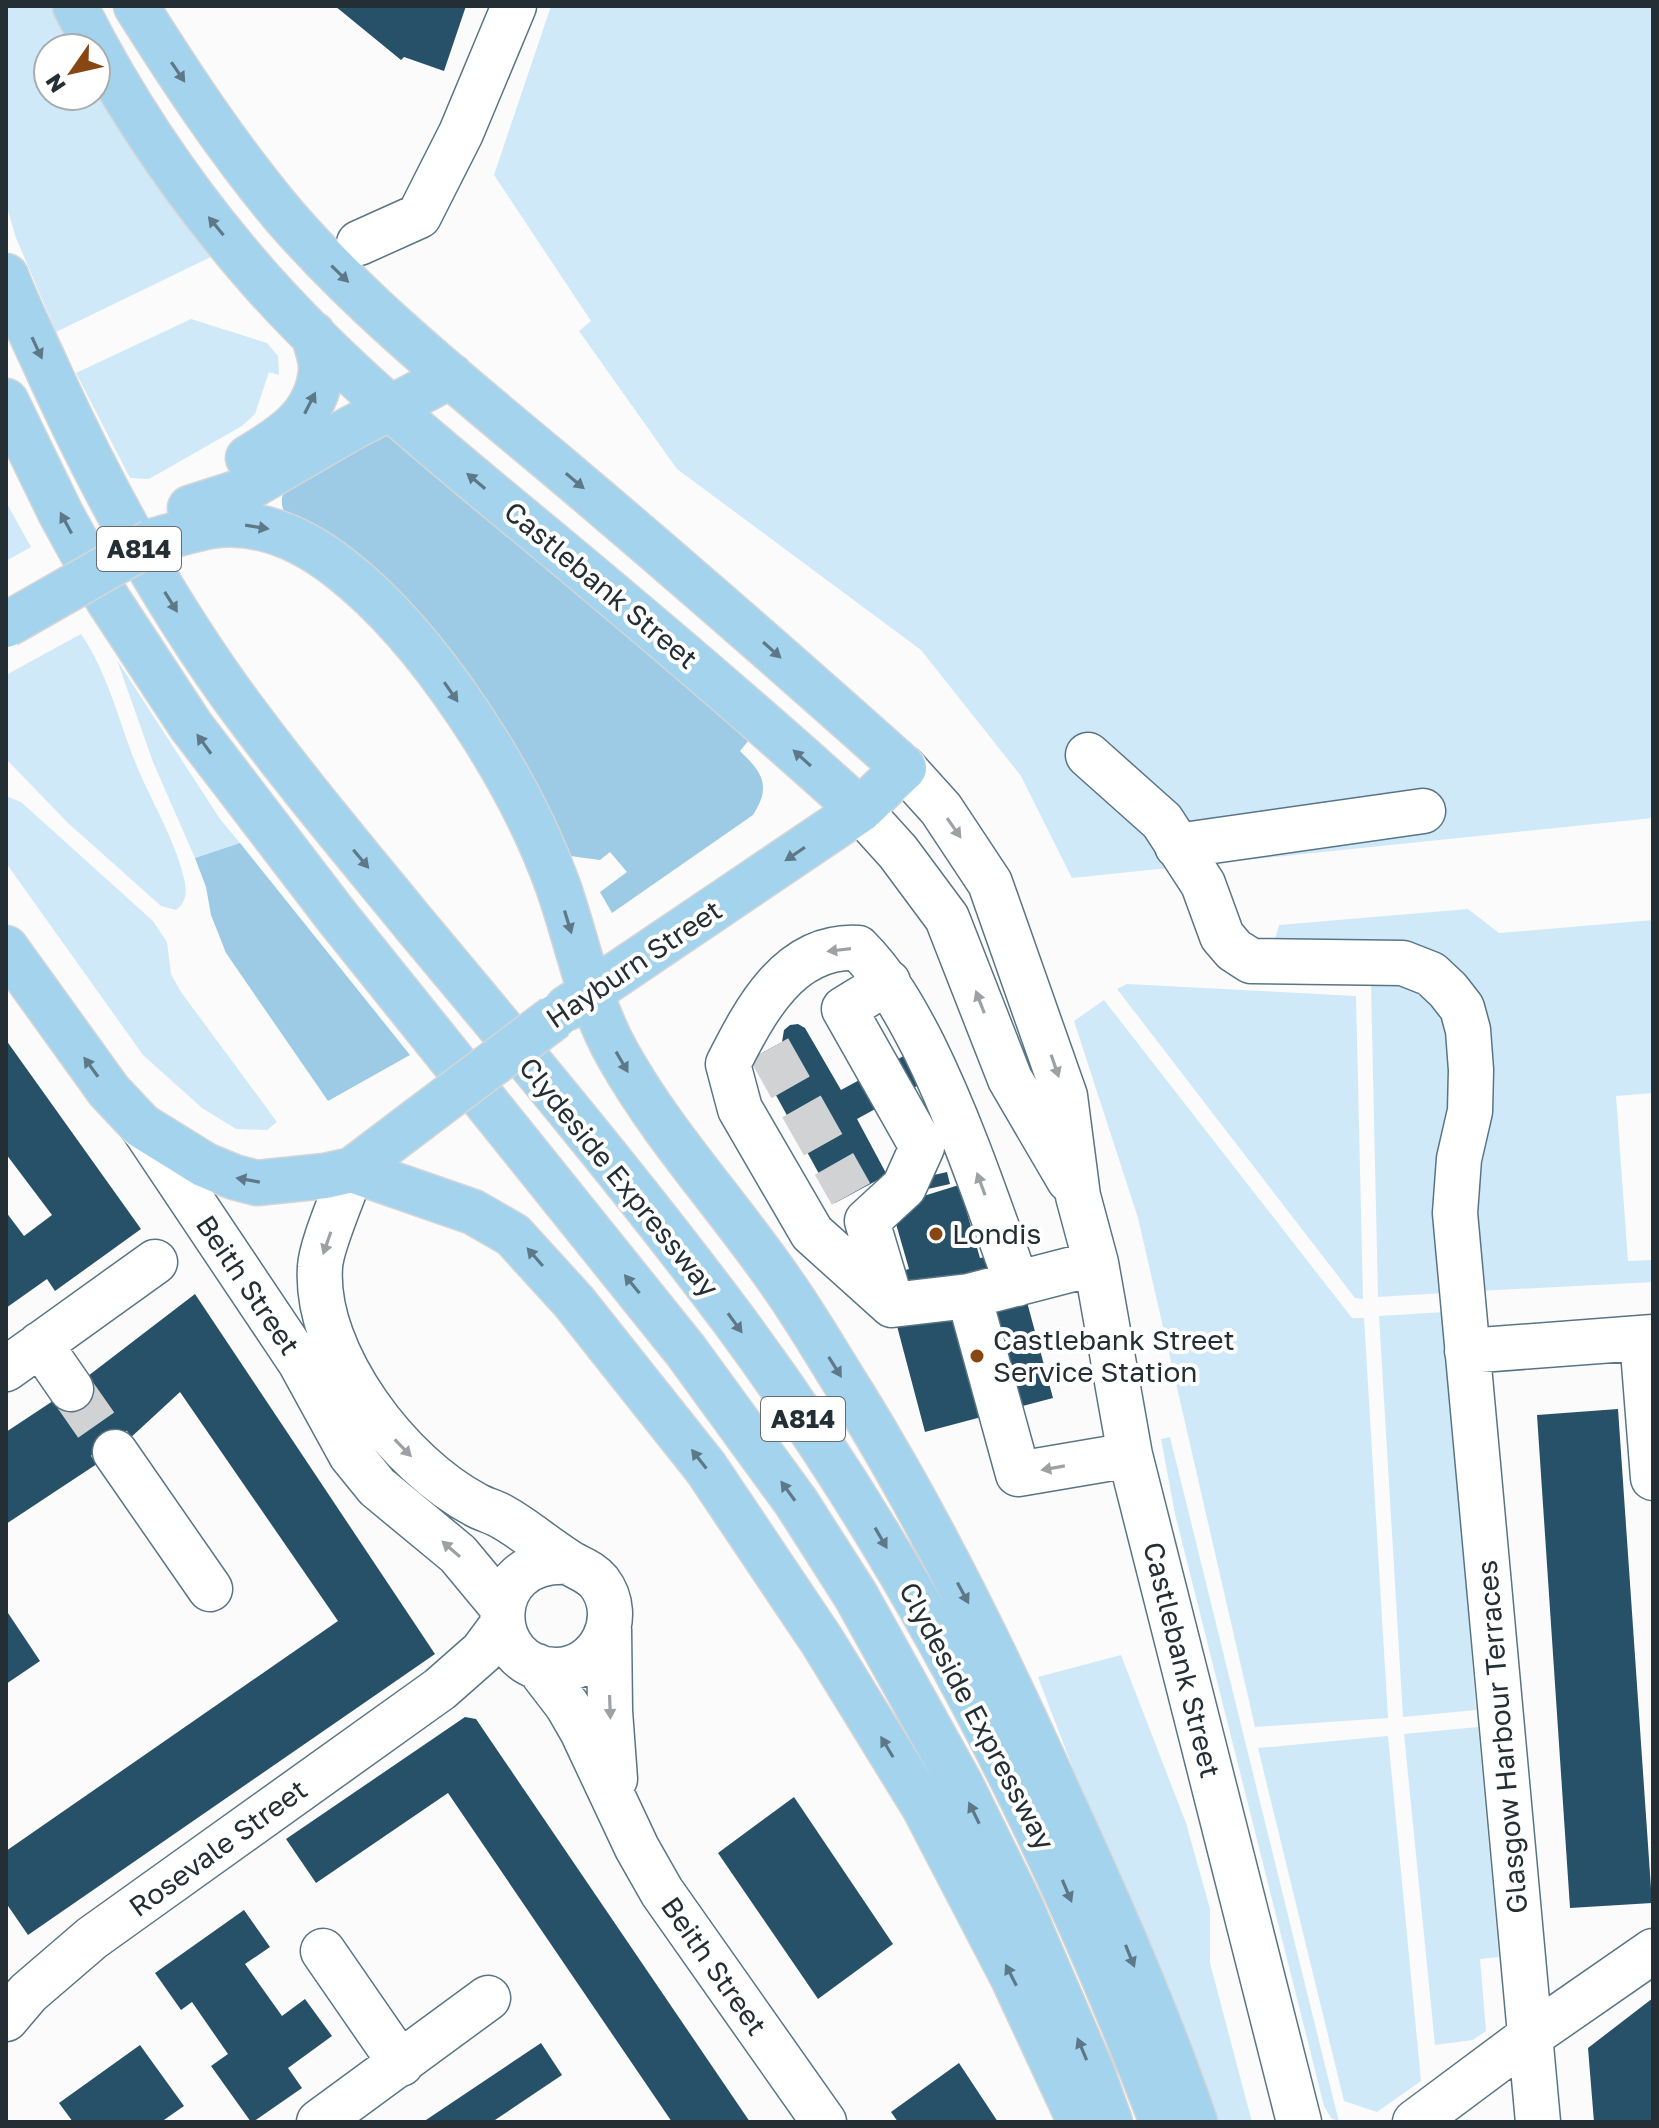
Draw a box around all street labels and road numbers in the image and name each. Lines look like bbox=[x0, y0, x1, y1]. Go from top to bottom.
street label: Castlebank Street bbox=[498, 494, 705, 675]
road number: A814 bbox=[97, 527, 181, 571]
street label: Hayburn Street bbox=[540, 893, 728, 1034]
street label: Clydeside Expressway bbox=[513, 1050, 726, 1303]
street label: Beith Street bbox=[190, 1209, 307, 1361]
road number: A814 bbox=[761, 1397, 845, 1441]
street label: Castlebank Street bbox=[1137, 1539, 1228, 1781]
street label: Glasgow Harbour Terraces bbox=[1470, 1559, 1533, 1915]
street label: Clydeside Expressway bbox=[893, 1576, 1062, 1855]
street label: Rosevale Street bbox=[122, 1772, 313, 1923]
street label: Beith Street bbox=[655, 1890, 774, 2041]

